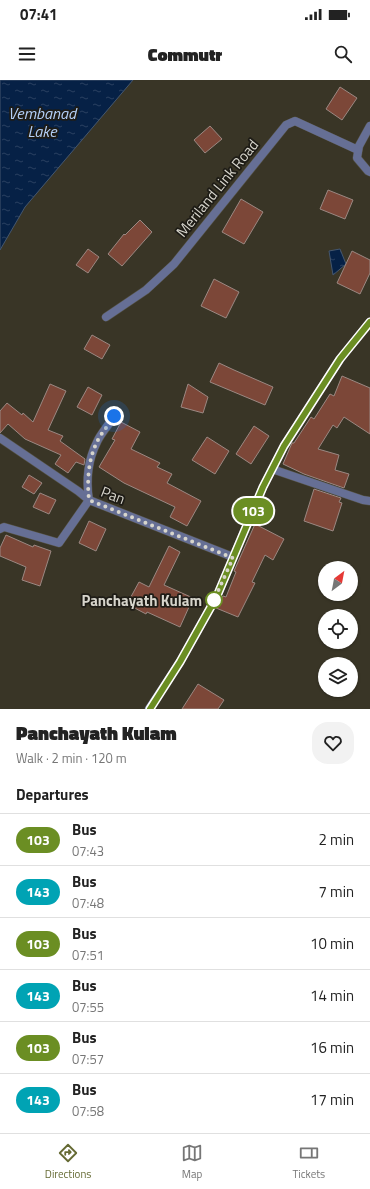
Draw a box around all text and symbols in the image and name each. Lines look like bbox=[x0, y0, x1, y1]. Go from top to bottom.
text: 07:41 bbox=[20, 3, 57, 26]
text: Commutr bbox=[148, 41, 222, 68]
icon: menu bbox=[16, 43, 38, 65]
icon: search bbox=[332, 43, 354, 65]
water label: Vembanad Lake bbox=[8, 101, 78, 143]
street label: Meriland Link Road bbox=[170, 134, 264, 242]
your location bbox=[104, 406, 124, 426]
street label: Pan bbox=[97, 480, 129, 510]
line badge: 103 bbox=[230, 498, 276, 524]
text: 103 bbox=[241, 500, 265, 521]
north arrow bbox=[318, 561, 358, 601]
map controls bbox=[318, 561, 358, 697]
place label: Panchayath Kulam bbox=[81, 589, 202, 612]
marker: Panchayath Kulam bbox=[205, 591, 223, 609]
button: locate bbox=[318, 609, 358, 649]
button: layers bbox=[318, 657, 358, 697]
text: Panchayath Kulam bbox=[16, 718, 177, 747]
button: heart bbox=[312, 722, 354, 764]
text: Walk · 2 min · 120 m bbox=[16, 748, 127, 768]
text: Departures bbox=[16, 783, 89, 806]
text: Bus bbox=[72, 818, 97, 841]
text: 2 min bbox=[318, 828, 354, 851]
text: 103 bbox=[26, 829, 50, 850]
text: 07:43 bbox=[72, 841, 104, 861]
text: Bus bbox=[72, 870, 97, 893]
text: 7 min bbox=[318, 880, 354, 903]
text: 143 bbox=[26, 881, 50, 902]
text: 07:48 bbox=[72, 893, 104, 913]
text: Bus bbox=[72, 922, 97, 945]
text: 10 min bbox=[310, 932, 354, 955]
text: 103 bbox=[26, 933, 50, 954]
text: 07:51 bbox=[72, 945, 104, 965]
text: Bus bbox=[72, 974, 97, 997]
text: 14 min bbox=[310, 984, 354, 1007]
text: 143 bbox=[26, 985, 50, 1006]
text: 07:55 bbox=[72, 997, 104, 1017]
text: Bus bbox=[72, 1026, 97, 1049]
text: 16 min bbox=[310, 1036, 354, 1059]
text: 103 bbox=[26, 1037, 50, 1058]
text: 07:57 bbox=[72, 1049, 104, 1069]
text: Bus bbox=[72, 1078, 97, 1101]
text: 17 min bbox=[310, 1088, 354, 1111]
text: 143 bbox=[26, 1089, 50, 1110]
text: 07:58 bbox=[72, 1101, 104, 1121]
tab: Directions bbox=[45, 1142, 91, 1182]
tab: Map bbox=[181, 1142, 203, 1182]
tab: Tickets bbox=[293, 1142, 325, 1182]

